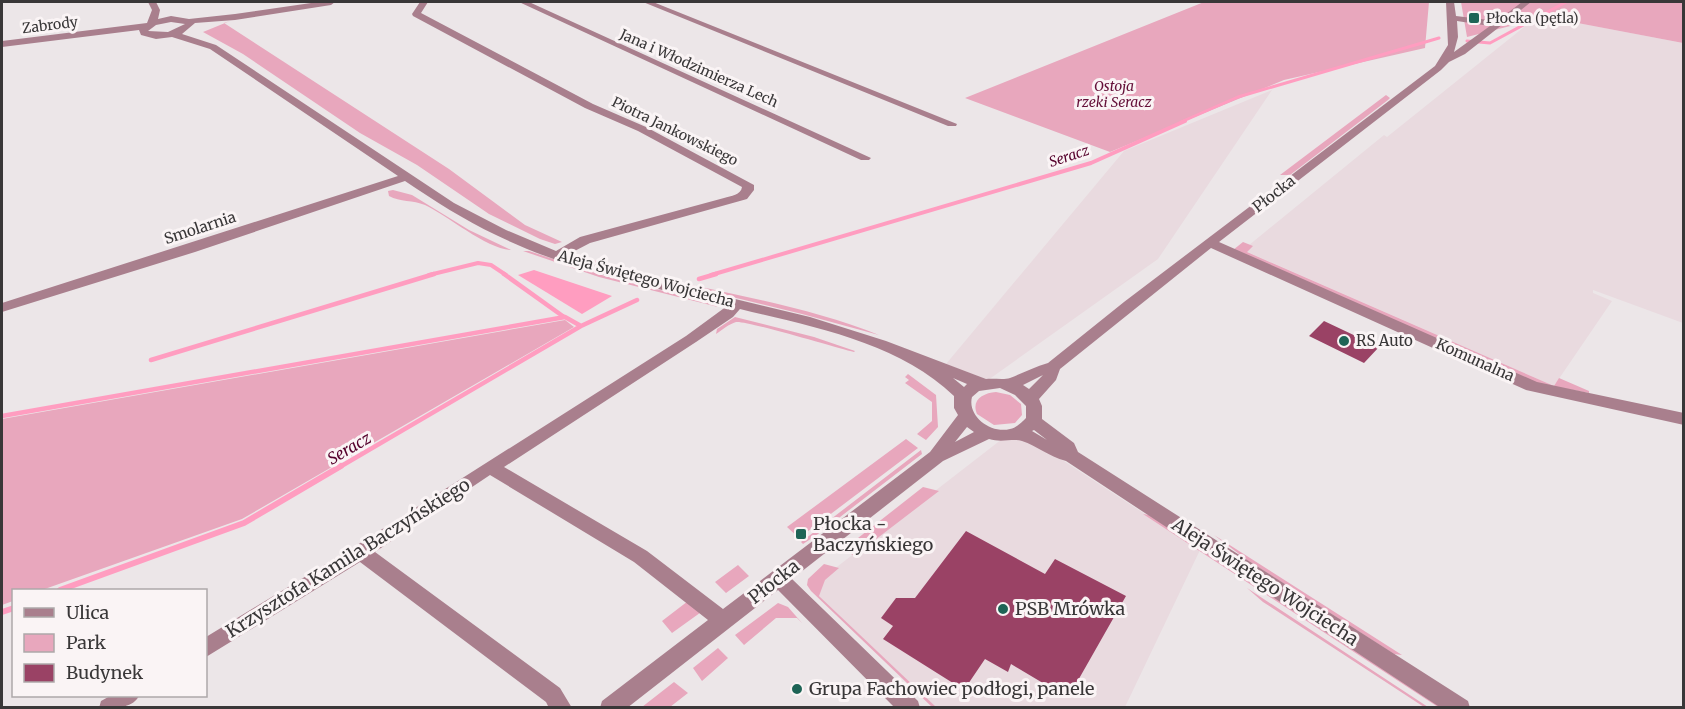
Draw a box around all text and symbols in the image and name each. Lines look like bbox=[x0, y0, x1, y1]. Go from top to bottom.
place label: Płocka (pętla) bbox=[1486, 9, 1579, 27]
marker: Płocka (pętla) bbox=[1467, 11, 1481, 25]
street label: Zabrody bbox=[21, 13, 80, 37]
street label: Jana i Włodzimierza Lech bbox=[616, 25, 781, 111]
park label: Ostoja rzeki Seracz bbox=[1076, 77, 1153, 111]
street label: Piotra Jankowskiego bbox=[609, 93, 741, 169]
water label: Seracz bbox=[1047, 141, 1092, 171]
street label: Płocka bbox=[1249, 171, 1299, 216]
street label: Smolarnia bbox=[162, 207, 238, 248]
street label: Aleja Świętego Wojciecha bbox=[555, 245, 736, 311]
place label: RS Auto bbox=[1356, 331, 1413, 350]
marker: RS Auto bbox=[1337, 334, 1351, 348]
street label: Komunalna bbox=[1433, 334, 1517, 385]
water label: Seracz bbox=[324, 427, 375, 468]
street label: Krzysztofa Kamila Baczyńskiego bbox=[221, 473, 474, 642]
place label: Płocka - Baczyńskiego bbox=[813, 512, 933, 556]
street label: Aleja Świętego Wojciecha bbox=[1167, 512, 1363, 651]
marker: Płocka - Baczyńskiego bbox=[794, 527, 808, 541]
street label: Płocka bbox=[743, 554, 804, 609]
legend bbox=[12, 589, 207, 697]
place label: PSB Mrówka bbox=[1015, 597, 1126, 620]
text: Ulica bbox=[66, 601, 110, 624]
marker: PSB Mrówka bbox=[996, 602, 1010, 616]
text: Park bbox=[66, 631, 107, 654]
text: Budynek bbox=[66, 661, 144, 684]
place label: Grupa Fachowiec podłogi, panele bbox=[809, 677, 1094, 700]
marker: Grupa Fachowiec podłogi, panele bbox=[790, 682, 804, 696]

